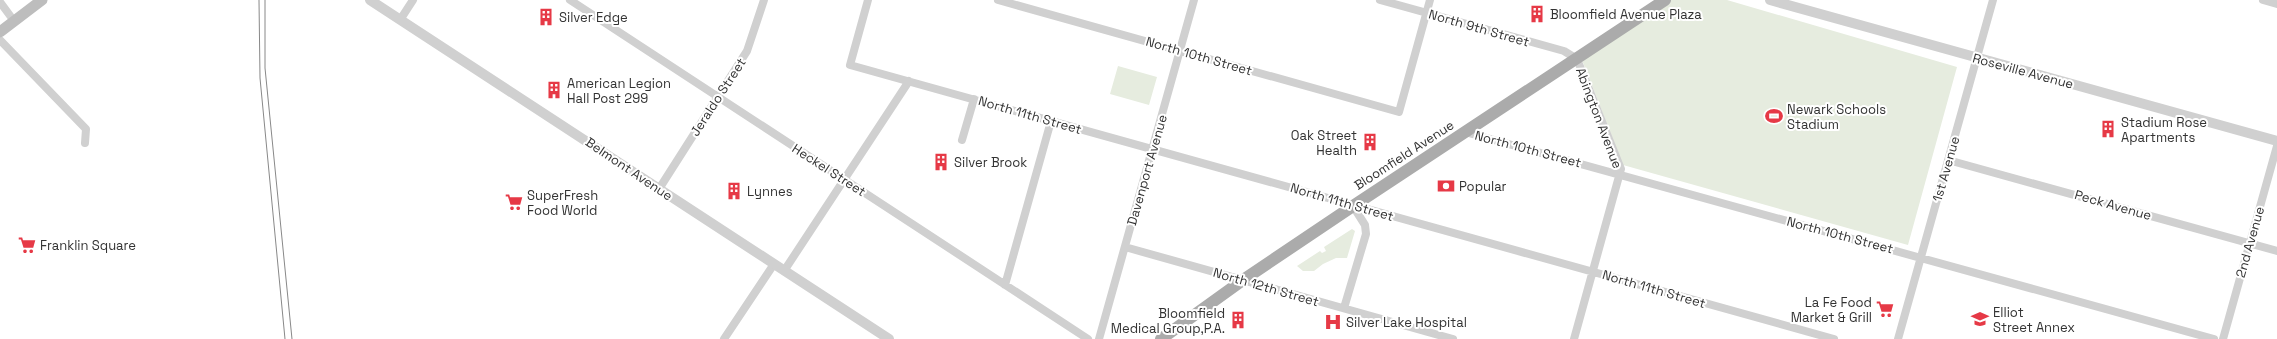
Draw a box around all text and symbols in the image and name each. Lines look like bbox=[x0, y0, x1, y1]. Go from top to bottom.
building icon: Bloomfield Avenue Plaza bbox=[1527, 4, 1547, 24]
street label: North 9th Street bbox=[1427, 6, 1531, 50]
place label: Bloomfield Avenue Plaza bbox=[1550, 6, 1702, 23]
building icon: Silver Edge bbox=[536, 7, 556, 27]
place label: Silver Edge bbox=[559, 9, 628, 26]
street label: North 10th Street bbox=[1144, 33, 1254, 79]
street label: Roseville Avenue bbox=[1971, 49, 2075, 93]
street label: Jeraldo Street bbox=[686, 55, 750, 139]
street label: Abington Avenue bbox=[1572, 65, 1626, 171]
place label: American Legion Hall Post 299 bbox=[567, 75, 671, 107]
building icon: American Legion Hall Post 299 bbox=[544, 80, 564, 100]
street label: North 11th Street bbox=[976, 92, 1084, 138]
place label: Newark Schools Stadium bbox=[1787, 101, 1886, 133]
sports icon: Newark Schools Stadium bbox=[1764, 106, 1784, 126]
street label: Davenport Avenue bbox=[1123, 113, 1171, 227]
place label: Stadium Rose Apartments bbox=[2121, 114, 2207, 146]
street label: Bloomfield Avenue bbox=[1351, 116, 1457, 194]
building icon: Stadium Rose Apartments bbox=[2098, 119, 2118, 139]
place label: Oak Street Health bbox=[1291, 127, 1357, 159]
street label: North 10th Street bbox=[1473, 127, 1583, 171]
building icon: Oak Street Health bbox=[1360, 132, 1380, 152]
street label: Belmont Avenue bbox=[582, 134, 676, 204]
street label: 1st Avenue bbox=[1929, 134, 1963, 204]
street label: Heckel Street bbox=[789, 140, 869, 200]
building icon: Silver Brook bbox=[931, 152, 951, 172]
place label: Silver Brook bbox=[954, 154, 1027, 171]
bank icon: Popular bbox=[1436, 176, 1456, 196]
place label: Popular bbox=[1459, 178, 1507, 195]
street label: North 11th Street bbox=[1288, 179, 1396, 225]
building icon: Lynnes bbox=[724, 181, 744, 201]
place label: Lynnes bbox=[747, 183, 793, 200]
street label: Peck Avenue bbox=[2073, 186, 2153, 224]
place label: SuperFresh Food World bbox=[527, 187, 598, 219]
supermarket icon: SuperFresh Food World bbox=[504, 192, 524, 212]
street label: 2nd Avenue bbox=[2232, 204, 2268, 280]
street label: North 10th Street bbox=[1785, 213, 1895, 257]
supermarket icon: Franklin Square bbox=[17, 235, 37, 255]
place label: Franklin Square bbox=[40, 237, 136, 254]
street label: North 12th Street bbox=[1211, 264, 1321, 310]
street label: North 11th Street bbox=[1600, 266, 1708, 312]
place label: La Fe Food Market & Grill bbox=[1791, 294, 1872, 326]
supermarket icon: La Fe Food Market & Grill bbox=[1875, 299, 1895, 319]
place label: Elliot Street Annex bbox=[1993, 304, 2075, 336]
place label: Bloomfield Medical Group,P.A. bbox=[1111, 305, 1225, 337]
school or university icon: Elliot Street Annex bbox=[1970, 309, 1990, 329]
building icon: Bloomfield Medical Group,P.A. bbox=[1228, 310, 1248, 330]
hospital icon: Silver Lake Hospital bbox=[1323, 312, 1343, 332]
place label: Silver Lake Hospital bbox=[1346, 314, 1467, 331]

